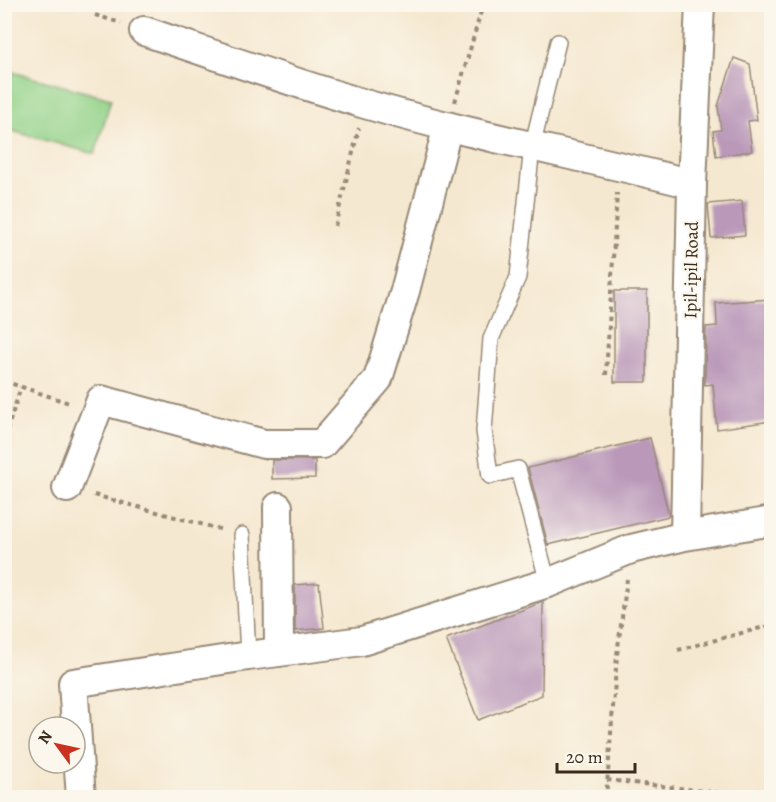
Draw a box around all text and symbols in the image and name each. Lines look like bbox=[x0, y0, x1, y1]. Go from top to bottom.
street label: Ipil-ipil Road bbox=[678, 221, 704, 319]
north arrow bbox=[27, 715, 87, 775]
text: N bbox=[33, 726, 58, 748]
scale bar bbox=[557, 736, 635, 774]
text: 20 m bbox=[566, 745, 603, 769]

